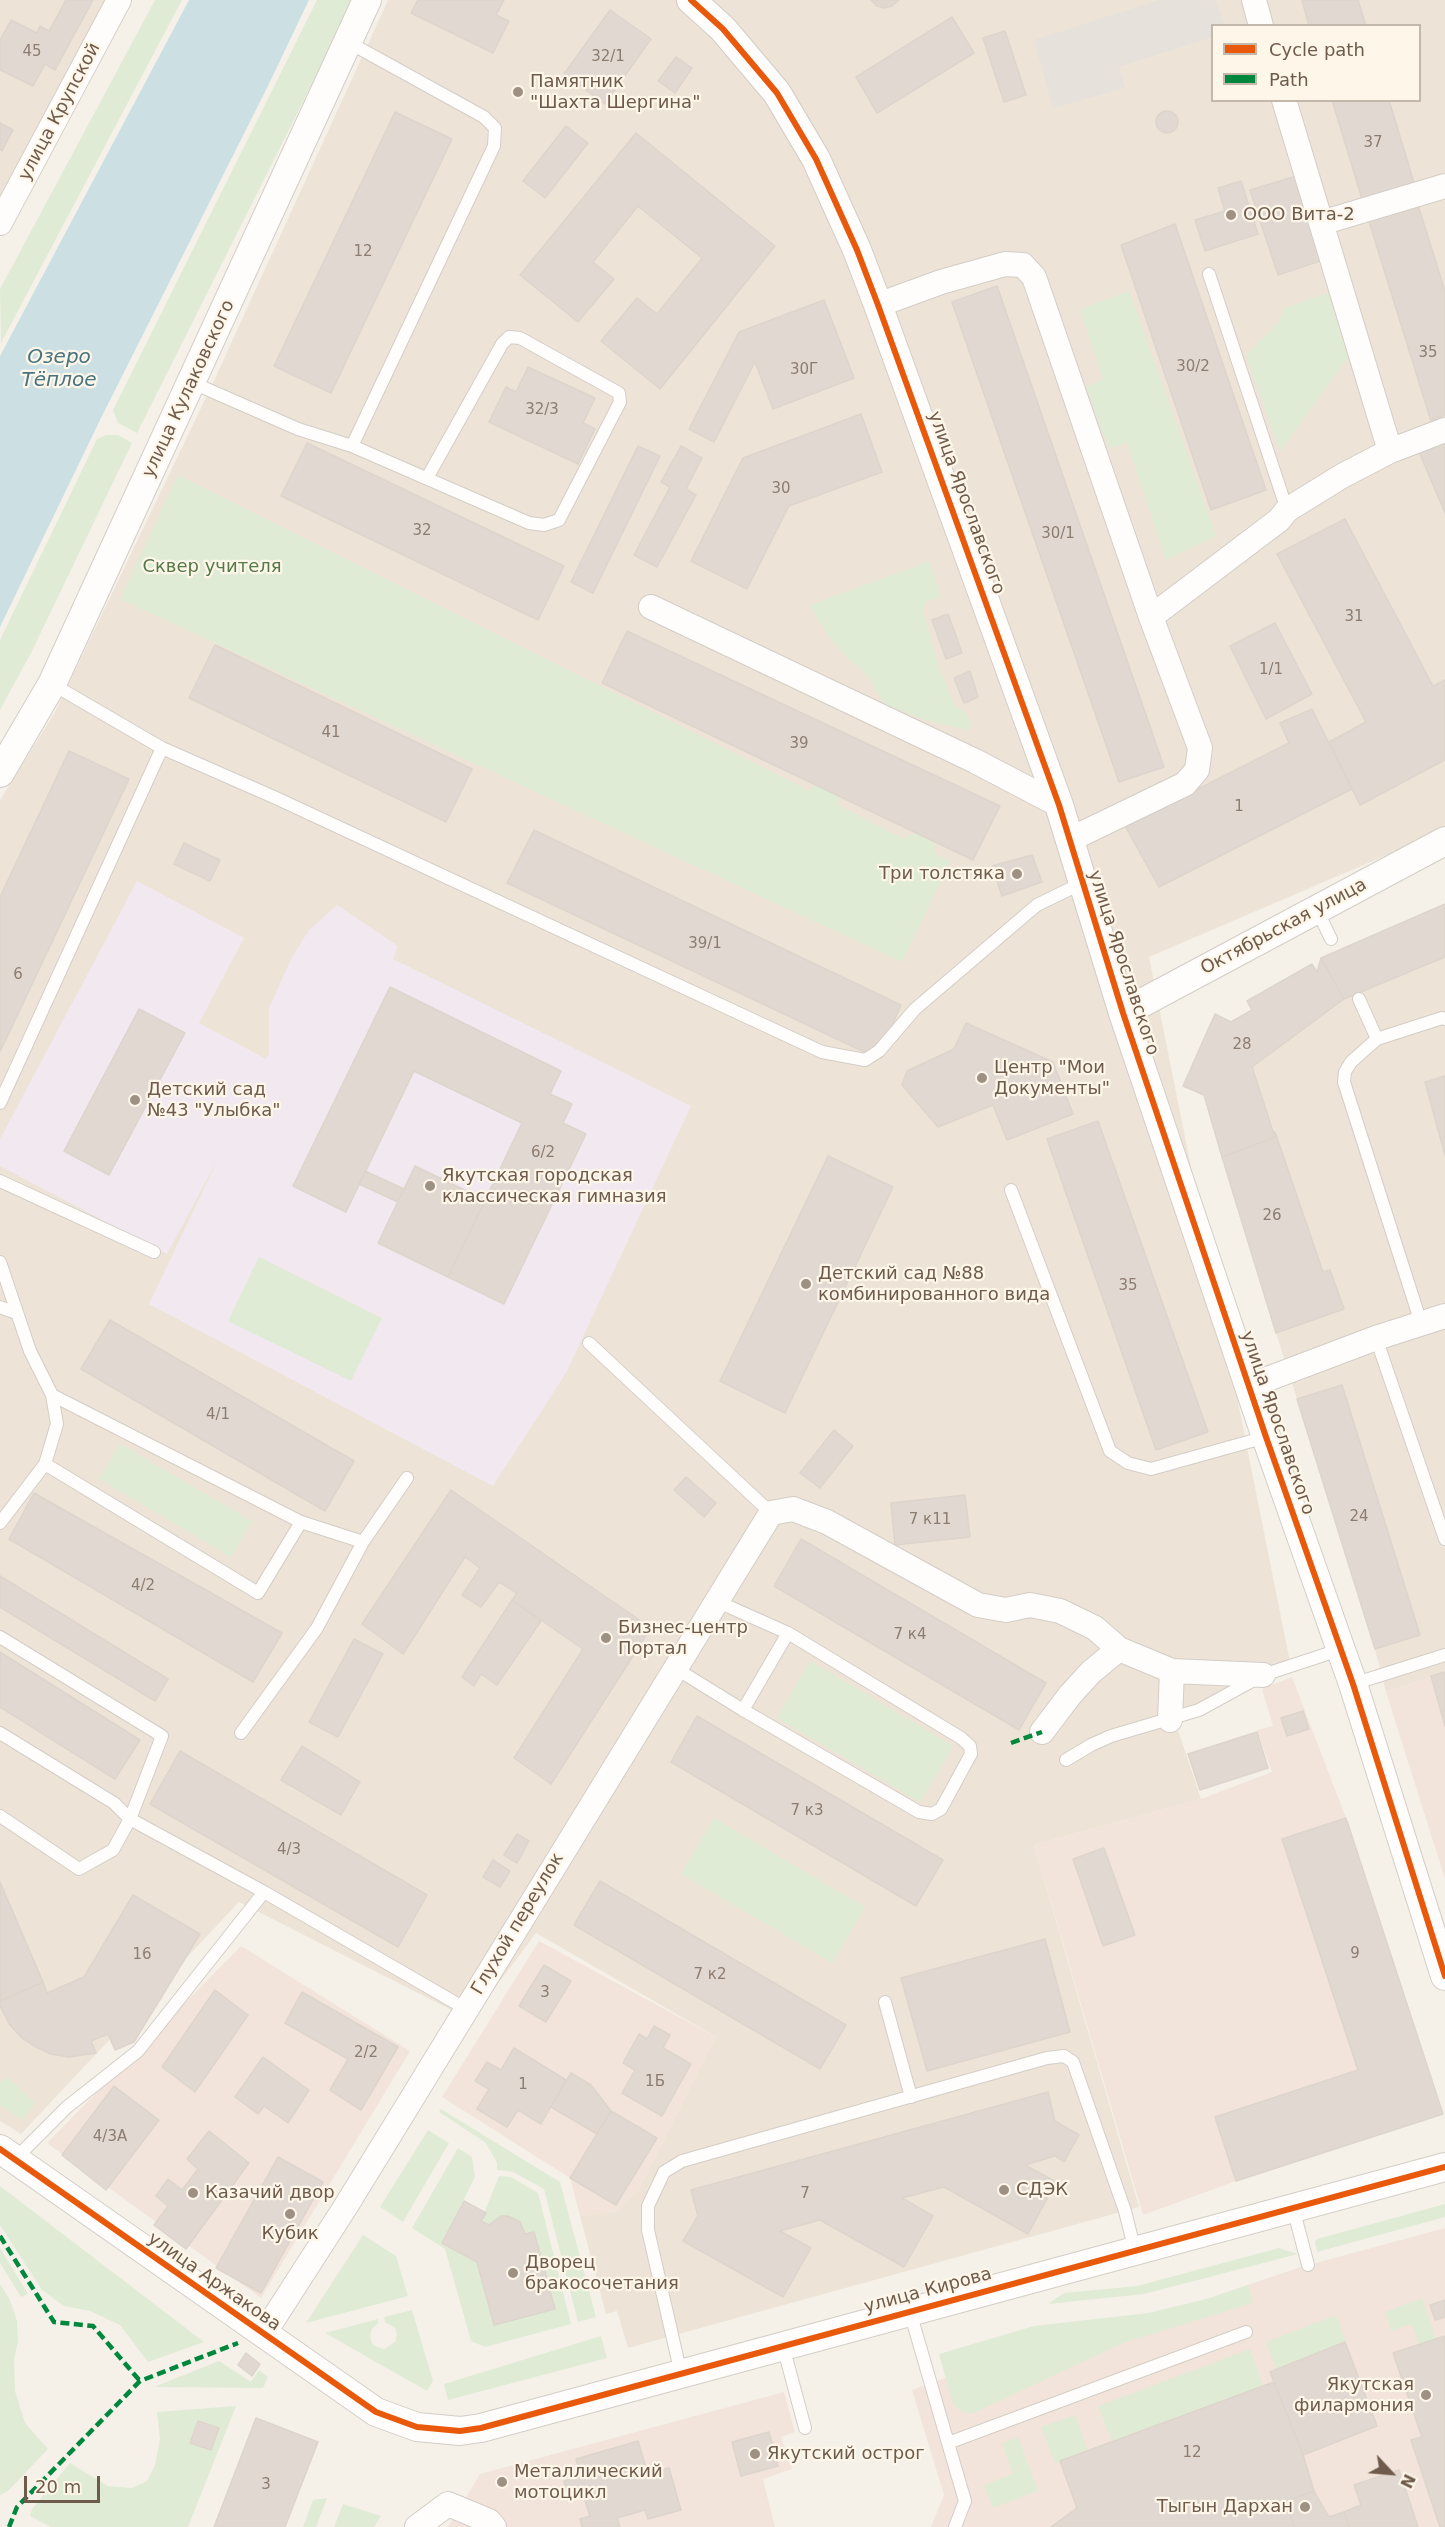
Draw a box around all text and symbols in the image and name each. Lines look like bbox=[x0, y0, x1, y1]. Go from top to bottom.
legend bbox=[1211, 24, 1421, 102]
street label: улица Крупской bbox=[15, 39, 105, 185]
text: Cycle path bbox=[1269, 39, 1365, 60]
house number: 45 bbox=[22, 43, 42, 61]
house number: 32/1 bbox=[591, 48, 625, 66]
text: Path bbox=[1269, 69, 1309, 90]
place label: Памятник "Шахта Шергина" bbox=[530, 71, 700, 113]
marker: Памятник "Шахта Шергина" bbox=[511, 85, 525, 99]
house number: 37 bbox=[1363, 134, 1383, 152]
place label: ООО Вита-2 bbox=[1243, 204, 1355, 226]
marker: ООО Вита-2 bbox=[1224, 208, 1238, 222]
house number: 12 bbox=[353, 243, 373, 261]
street label: улица Кулаковского bbox=[138, 297, 240, 481]
house number: 35 bbox=[1418, 344, 1438, 362]
water label: Озеро Тёплое bbox=[22, 346, 96, 393]
house number: 30/2 bbox=[1176, 358, 1210, 376]
house number: 30Г bbox=[790, 361, 818, 379]
house number: 32/3 bbox=[525, 401, 559, 419]
street label: улица Ярославского bbox=[923, 409, 1009, 597]
house number: 30 bbox=[771, 480, 791, 498]
house number: 32 bbox=[412, 522, 432, 540]
house number: 30/1 bbox=[1041, 525, 1075, 543]
park label: Сквер учителя bbox=[142, 556, 282, 578]
house number: 31 bbox=[1344, 608, 1364, 626]
house number: 1/1 bbox=[1259, 661, 1283, 679]
house number: 41 bbox=[321, 724, 341, 742]
house number: 39 bbox=[789, 735, 809, 753]
house number: 1 bbox=[1234, 798, 1244, 816]
place label: Три толстяка bbox=[879, 863, 1005, 885]
marker: Три толстяка bbox=[1010, 867, 1024, 881]
street label: улица Ярославского bbox=[1083, 868, 1163, 1058]
street label: Октябрьская улица bbox=[1197, 874, 1371, 980]
house number: 39/1 bbox=[688, 935, 722, 953]
house number: 6 bbox=[13, 966, 23, 984]
house number: 28 bbox=[1232, 1036, 1252, 1054]
place label: Центр "Мои Документы" bbox=[994, 1057, 1110, 1100]
marker: Центр "Мои Документы" bbox=[975, 1071, 989, 1085]
place label: Детский сад №43 "Улыбка" bbox=[147, 1079, 281, 1122]
marker: Детский сад №43 "Улыбка" bbox=[128, 1093, 142, 1107]
house number: 6/2 bbox=[531, 1144, 555, 1162]
place label: Якутская городская классическая гимназия bbox=[442, 1165, 667, 1208]
marker: Якутская городская классическая гимназия bbox=[423, 1179, 437, 1193]
house number: 26 bbox=[1262, 1207, 1282, 1225]
place label: Детский сад №88 комбинированного вида bbox=[818, 1263, 1050, 1306]
marker: Детский сад №88 комбинированного вида bbox=[799, 1277, 813, 1291]
house number: 35 bbox=[1118, 1277, 1138, 1295]
street label: улица Ярославского bbox=[1235, 1328, 1319, 1518]
house number: 4/1 bbox=[206, 1406, 230, 1424]
house number: 24 bbox=[1349, 1508, 1369, 1526]
house number: 7 к11 bbox=[909, 1511, 951, 1529]
house number: 4/2 bbox=[131, 1577, 155, 1595]
place label: Бизнес-центр Портал bbox=[618, 1617, 748, 1660]
house number: 7 к4 bbox=[894, 1626, 926, 1644]
marker: Бизнес-центр Портал bbox=[599, 1631, 613, 1645]
house number: 7 к3 bbox=[791, 1802, 823, 1820]
house number: 4/3 bbox=[277, 1841, 301, 1859]
street label: Глухой переулок bbox=[467, 1849, 569, 1999]
house number: 9 bbox=[1350, 1945, 1360, 1963]
house number: 16 bbox=[132, 1946, 152, 1964]
house number: 7 к2 bbox=[694, 1966, 726, 1984]
house number: 3 bbox=[540, 1984, 550, 2002]
house number: 2/2 bbox=[354, 2044, 378, 2062]
house number: 1Б bbox=[645, 2073, 665, 2091]
house number: 1 bbox=[518, 2076, 528, 2094]
house number: 4/3А bbox=[93, 2128, 127, 2146]
place label: СДЭК bbox=[1016, 2179, 1068, 2201]
place label: Казачий двор bbox=[205, 2182, 335, 2204]
marker: СДЭК bbox=[997, 2183, 1011, 2197]
house number: 7 bbox=[800, 2185, 810, 2203]
marker: Казачий двор bbox=[186, 2186, 200, 2200]
marker: Кубик bbox=[283, 2207, 297, 2221]
place label: Кубик bbox=[261, 2223, 319, 2245]
street label: улица Аржакова bbox=[143, 2228, 285, 2336]
place label: Дворец бракосочетания bbox=[525, 2252, 679, 2294]
street label: улица Кирова bbox=[862, 2264, 994, 2318]
marker: Дворец бракосочетания bbox=[506, 2266, 520, 2280]
place label: Якутская филармония bbox=[1294, 2374, 1414, 2416]
marker: Якутская филармония bbox=[1419, 2388, 1433, 2402]
place label: Якутский острог bbox=[767, 2443, 925, 2465]
north arrow bbox=[1361, 2443, 1421, 2503]
house number: 12 bbox=[1182, 2444, 1202, 2462]
marker: Якутский острог bbox=[748, 2447, 762, 2461]
place label: Металлический мотоцикл bbox=[514, 2461, 663, 2504]
scale bar bbox=[27, 2464, 104, 2502]
text: N bbox=[1396, 2471, 1419, 2491]
marker: Металлический мотоцикл bbox=[495, 2475, 509, 2489]
text: 20 m bbox=[35, 2476, 81, 2497]
house number: 3 bbox=[261, 2476, 271, 2494]
place label: Тыгын Дархан bbox=[1157, 2496, 1293, 2518]
marker: Тыгын Дархан bbox=[1298, 2500, 1312, 2514]

